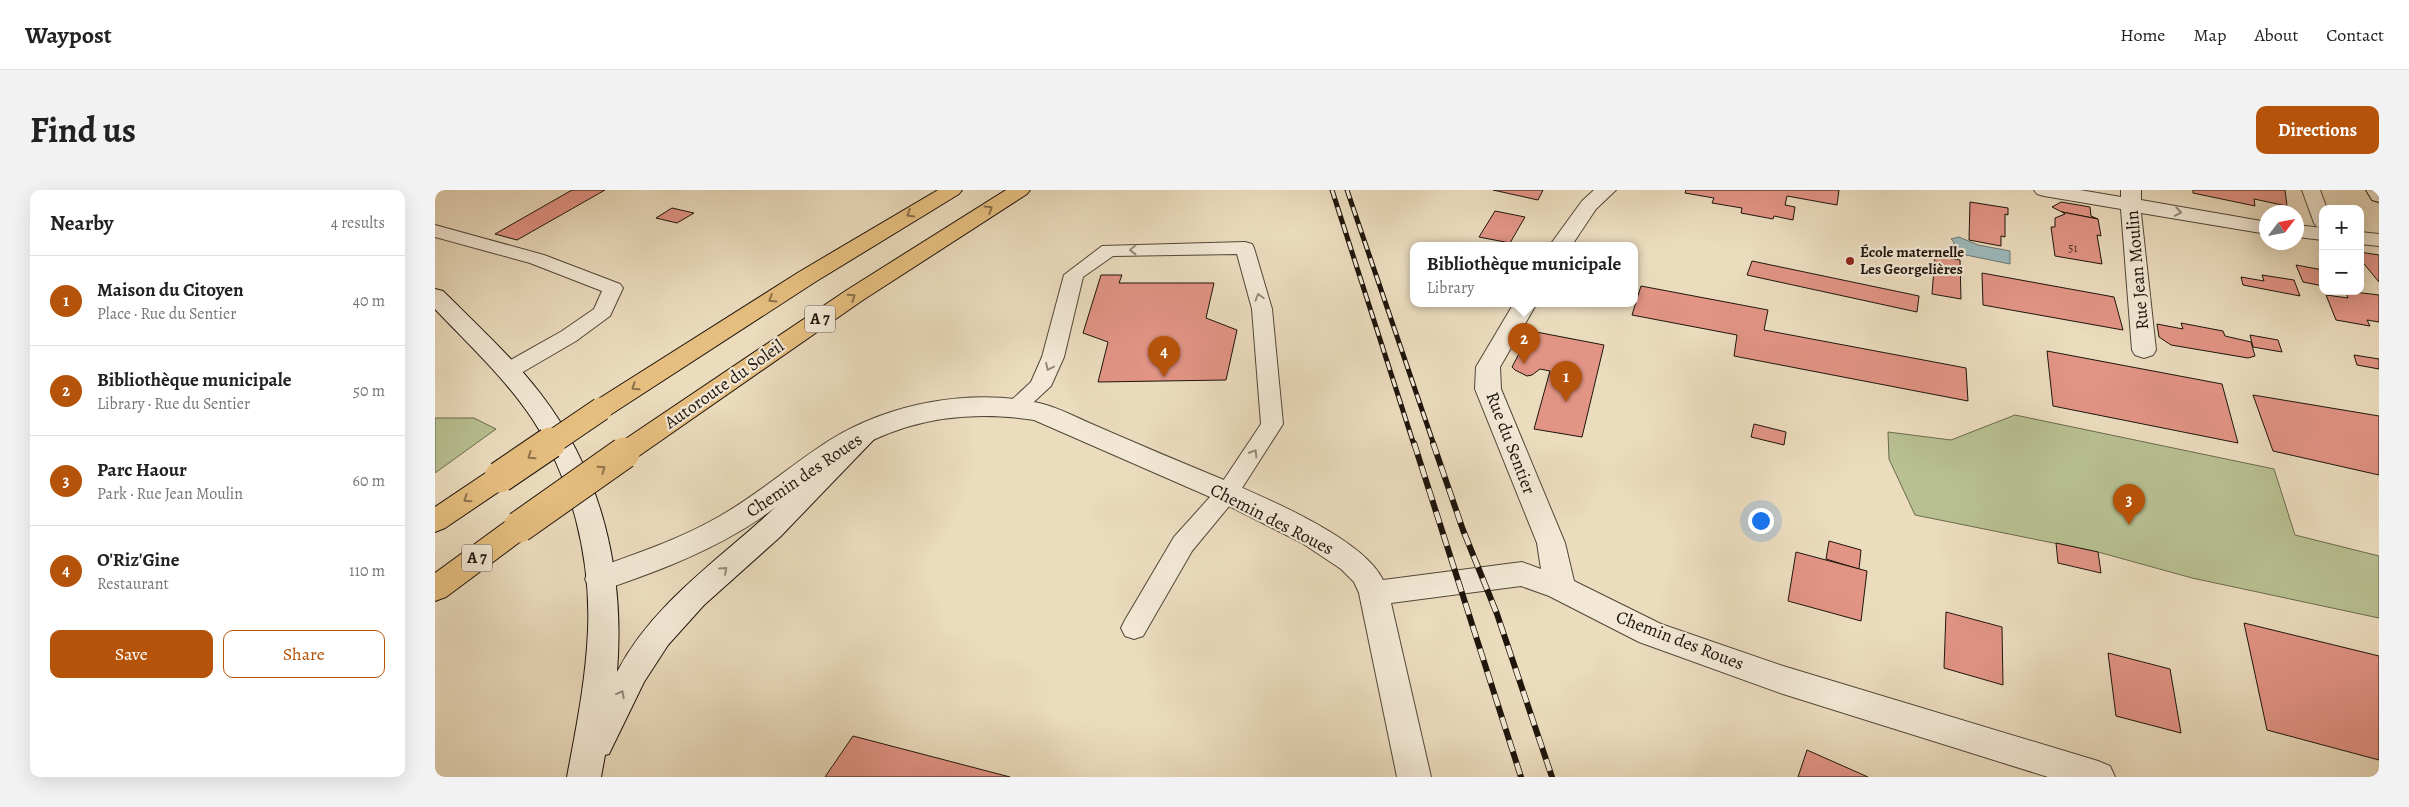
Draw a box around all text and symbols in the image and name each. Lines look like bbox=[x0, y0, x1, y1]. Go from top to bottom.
text: Waypost bbox=[25, 19, 112, 51]
text: Home bbox=[2120, 23, 2165, 47]
text: Map bbox=[2193, 23, 2226, 47]
text: About bbox=[2254, 23, 2298, 47]
text: Contact bbox=[2326, 23, 2384, 47]
text: Find us bbox=[30, 106, 136, 154]
button: Directions bbox=[2256, 106, 2379, 154]
north arrow bbox=[2259, 205, 2304, 250]
map controls bbox=[2319, 205, 2364, 295]
button: + bbox=[2319, 205, 2364, 250]
one-way arrow bbox=[983, 206, 992, 216]
one-way arrow bbox=[2174, 207, 2183, 217]
one-way arrow bbox=[907, 208, 916, 218]
text: Nearby bbox=[50, 209, 113, 237]
street label: Rue Jean Moulin bbox=[2120, 209, 2154, 331]
text: 4 results bbox=[331, 212, 385, 234]
house number: 51 bbox=[2068, 240, 2078, 256]
popup bbox=[1410, 242, 1638, 307]
place label: École maternelle Les Georgelières bbox=[1860, 242, 1964, 279]
one-way arrow bbox=[1129, 245, 1136, 255]
button: − bbox=[2319, 250, 2364, 295]
text: Bibliothèque municipale bbox=[1427, 251, 1621, 277]
marker: École maternelle Les Georgelières bbox=[1844, 255, 1856, 267]
text: Maison du Citoyen bbox=[97, 277, 244, 303]
text: Library bbox=[1427, 277, 1474, 299]
text: 1 bbox=[63, 290, 69, 312]
text: 40 m bbox=[353, 290, 385, 312]
one-way arrow bbox=[768, 293, 777, 303]
one-way arrow bbox=[1254, 293, 1264, 301]
one-way arrow bbox=[846, 294, 856, 303]
text: Place · Rue du Sentier bbox=[97, 303, 236, 325]
road number: A 7 bbox=[805, 306, 835, 332]
pin: 2 bbox=[1508, 323, 1540, 364]
street label: Autoroute du Soleil bbox=[659, 333, 789, 435]
pin: 4 bbox=[1148, 336, 1180, 377]
one-way arrow bbox=[1045, 361, 1055, 370]
pin: 1 bbox=[1550, 361, 1582, 402]
text: Bibliothèque municipale bbox=[97, 367, 292, 393]
text: 2 bbox=[62, 380, 70, 402]
text: 50 m bbox=[353, 380, 385, 402]
one-way arrow bbox=[631, 381, 641, 390]
street label: Rue du Sentier bbox=[1480, 388, 1542, 498]
text: Library · Rue du Sentier bbox=[97, 393, 250, 415]
street label: Chemin des Roues bbox=[741, 427, 867, 523]
one-way arrow bbox=[1248, 449, 1258, 458]
one-way arrow bbox=[528, 450, 537, 459]
text: Parc Haour bbox=[97, 457, 187, 483]
one-way arrow bbox=[596, 466, 606, 475]
text: 3 bbox=[63, 470, 69, 492]
text: 60 m bbox=[353, 470, 385, 492]
street label: Chemin des Roues bbox=[1206, 478, 1338, 560]
text: Park · Rue Jean Moulin bbox=[97, 483, 243, 505]
pin: 3 bbox=[2113, 484, 2145, 525]
one-way arrow bbox=[464, 493, 473, 502]
your location bbox=[1748, 508, 1774, 534]
road number: A 7 bbox=[462, 544, 492, 572]
text: O'Riz'Gine bbox=[97, 547, 180, 573]
text: 4 bbox=[62, 560, 70, 582]
text: 110 m bbox=[349, 560, 385, 582]
one-way arrow bbox=[718, 566, 727, 575]
text: Restaurant bbox=[97, 573, 169, 595]
street label: Chemin des Roues bbox=[1612, 605, 1748, 675]
button: Save bbox=[50, 630, 213, 678]
button: Share bbox=[223, 630, 385, 678]
one-way arrow bbox=[615, 690, 625, 699]

